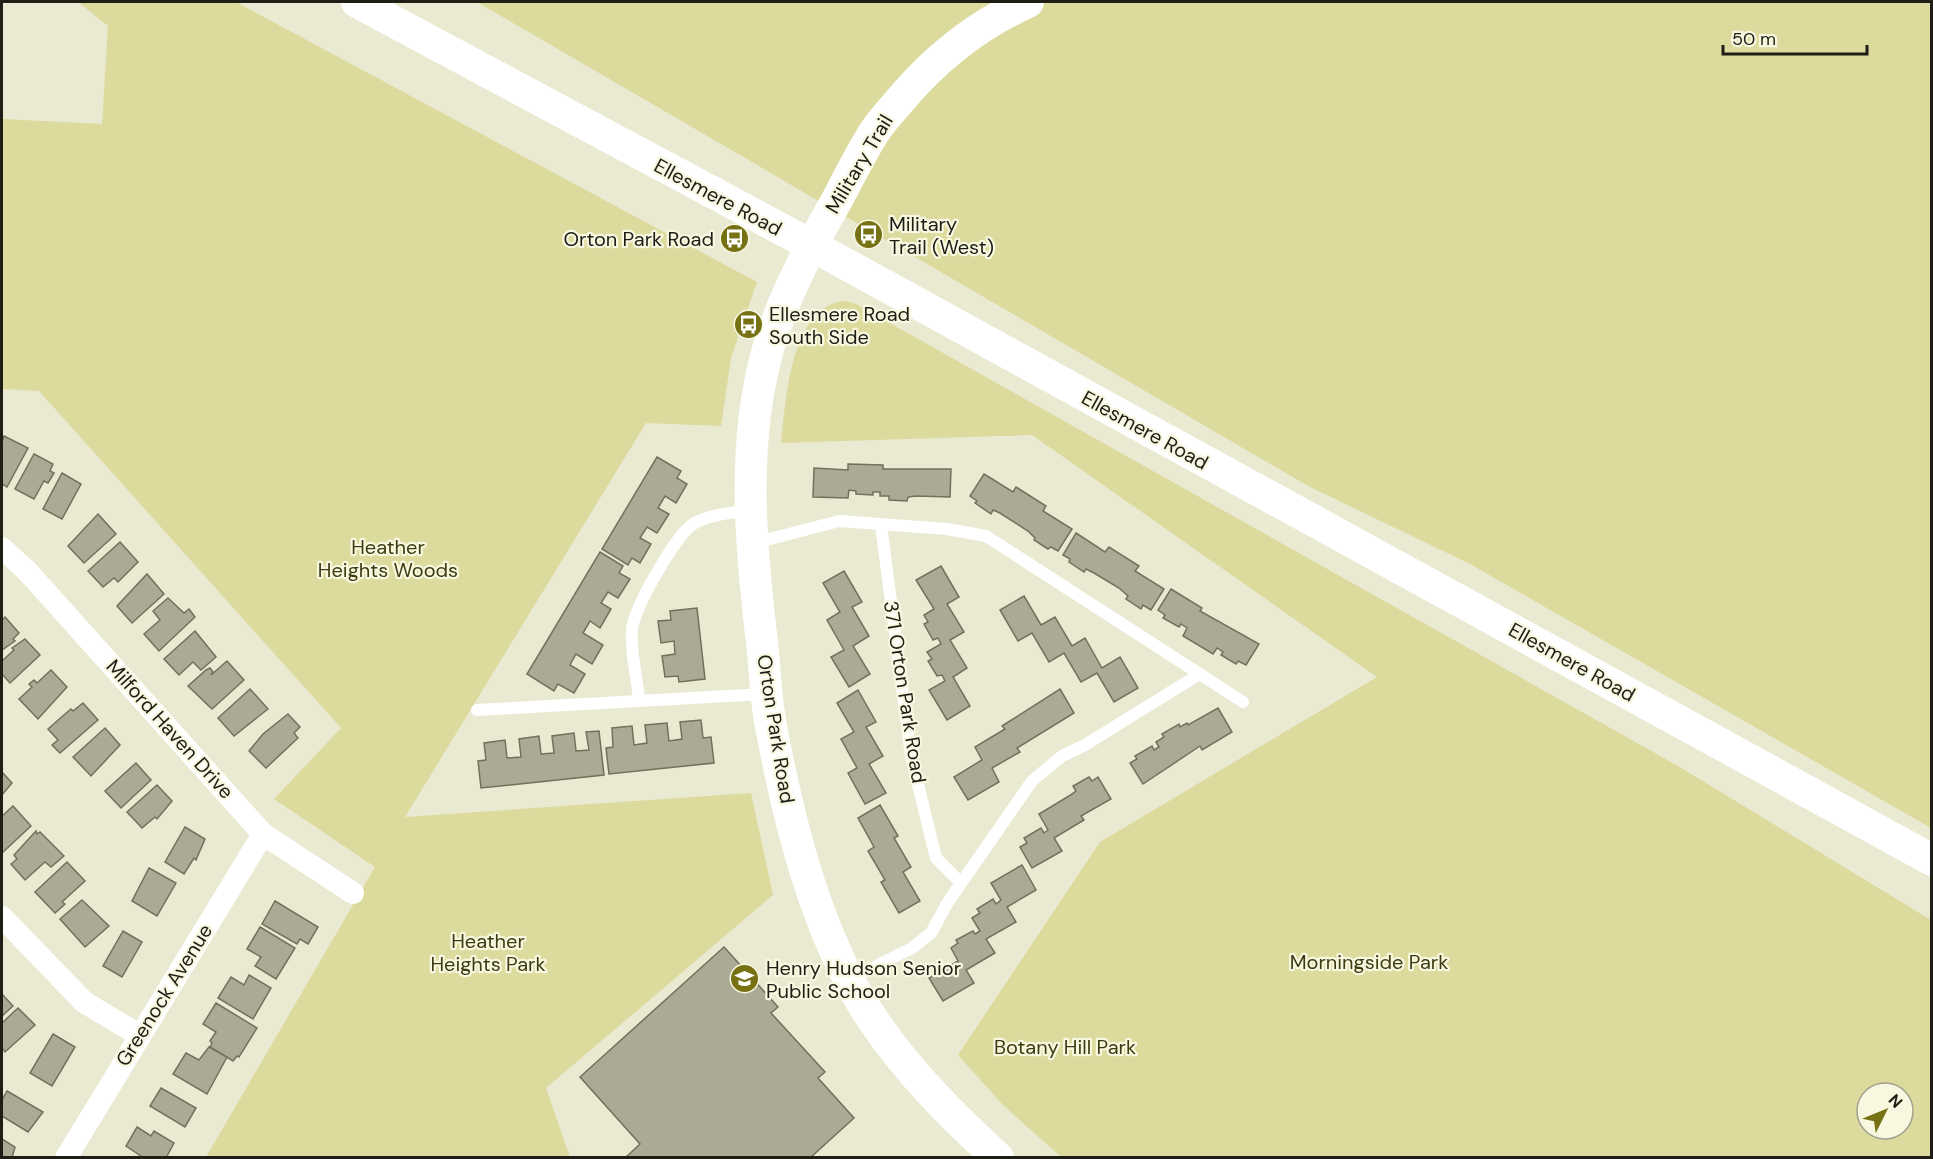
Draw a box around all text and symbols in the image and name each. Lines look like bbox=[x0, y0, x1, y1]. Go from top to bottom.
scale bar bbox=[1723, 18, 1867, 56]
text: 50 m bbox=[1732, 27, 1776, 51]
street label: Military Trail bbox=[819, 110, 899, 218]
street label: Ellesmere Road bbox=[650, 152, 786, 242]
place label: Military Trail (West) bbox=[889, 211, 994, 260]
bus stop icon: Military Trail (West) bbox=[852, 219, 884, 251]
bus stop icon: Orton Park Road bbox=[719, 223, 751, 255]
place label: Orton Park Road bbox=[564, 226, 714, 252]
place label: Ellesmere Road South Side bbox=[769, 301, 910, 350]
bus stop icon: Ellesmere Road South Side bbox=[732, 309, 764, 341]
street label: Ellesmere Road bbox=[1077, 384, 1213, 476]
park label: Heather Heights Woods bbox=[318, 534, 458, 583]
street label: 371 Orton Park Road bbox=[878, 599, 932, 785]
street label: Ellesmere Road bbox=[1504, 616, 1640, 708]
street label: Orton Park Road bbox=[751, 653, 801, 805]
street label: Milford Haven Drive bbox=[100, 654, 240, 804]
street label: Greenock Avenue bbox=[110, 919, 218, 1071]
park label: Heather Heights Park bbox=[430, 928, 546, 977]
park label: Morningside Park bbox=[1290, 949, 1448, 975]
place label: Henry Hudson Senior Public School bbox=[766, 955, 961, 1004]
school or university icon: Henry Hudson Senior Public School bbox=[729, 963, 761, 995]
park label: Botany Hill Park bbox=[994, 1034, 1136, 1060]
north arrow bbox=[1855, 1081, 1915, 1141]
text: N bbox=[1884, 1090, 1907, 1113]

